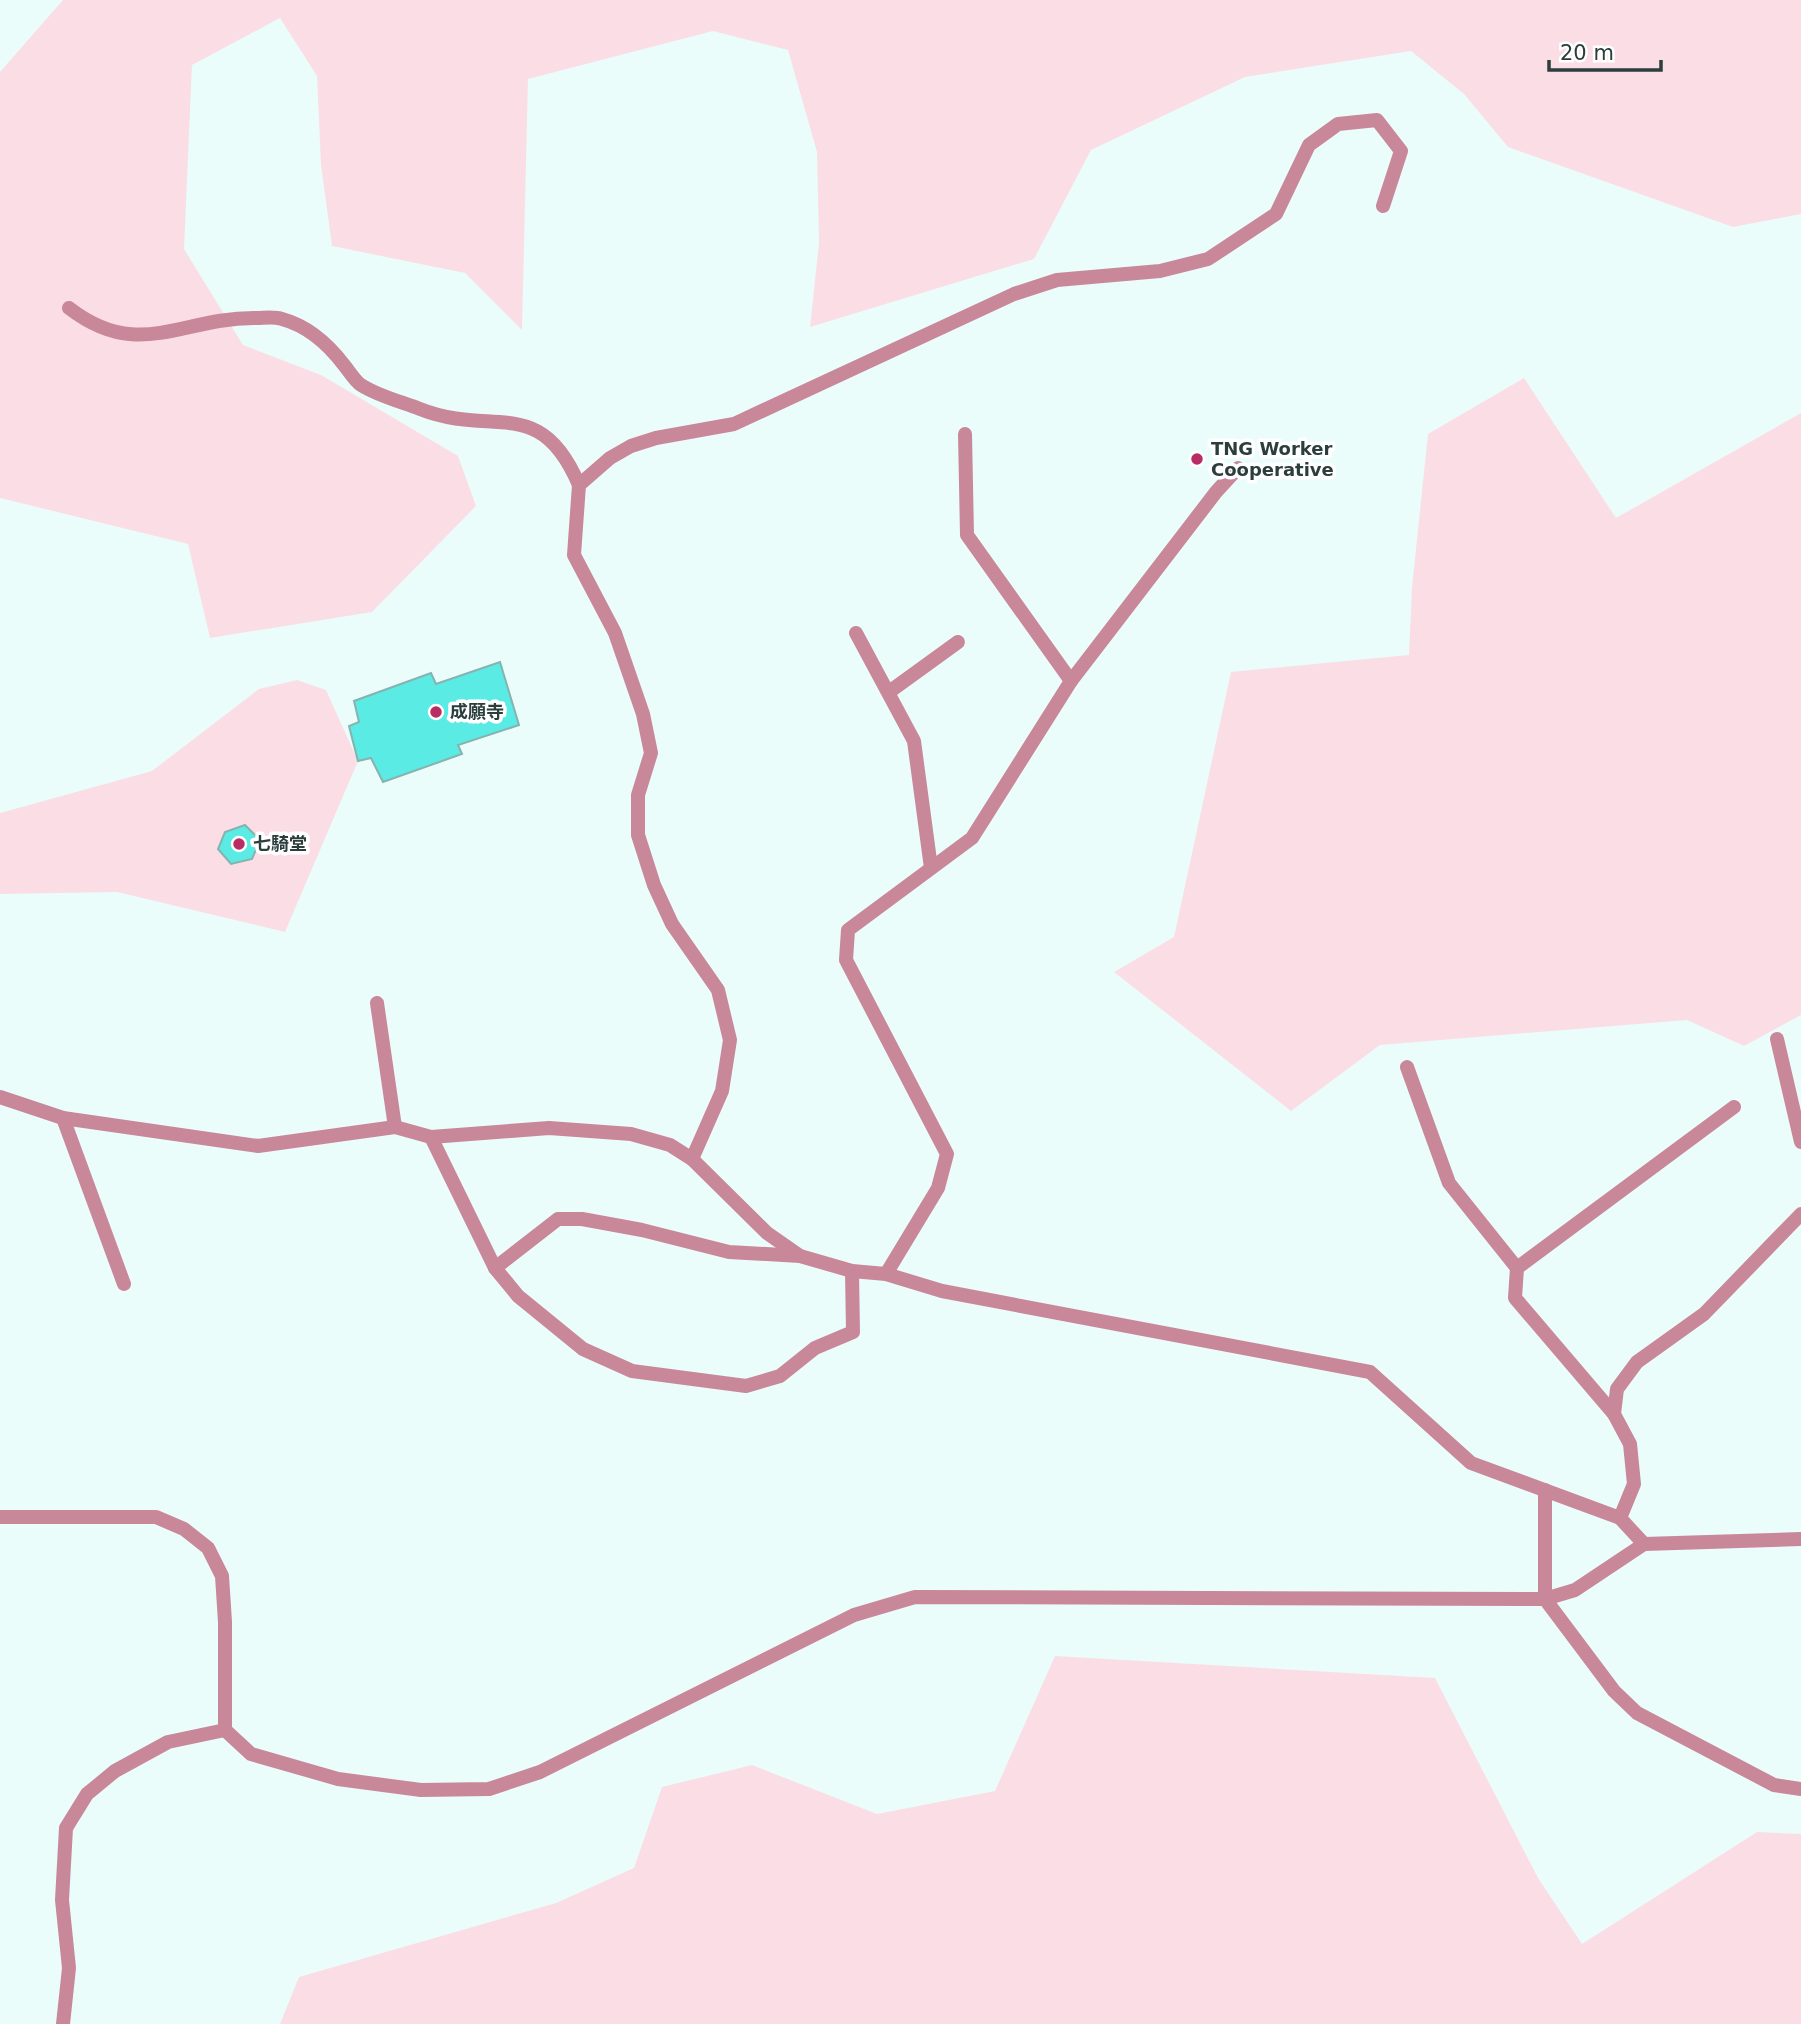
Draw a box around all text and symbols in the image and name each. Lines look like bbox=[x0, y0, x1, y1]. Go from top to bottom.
scale bar bbox=[1549, 28, 1661, 72]
text: 20 m bbox=[1560, 41, 1614, 65]
place label: TNG Worker Cooperative bbox=[1211, 438, 1334, 480]
marker: TNG Worker Cooperative bbox=[1189, 451, 1205, 467]
place label: 成願寺 bbox=[450, 701, 504, 722]
marker: 成願寺 bbox=[428, 704, 444, 720]
place label: 七騎堂 bbox=[253, 833, 307, 854]
marker: 七騎堂 bbox=[231, 836, 247, 852]

